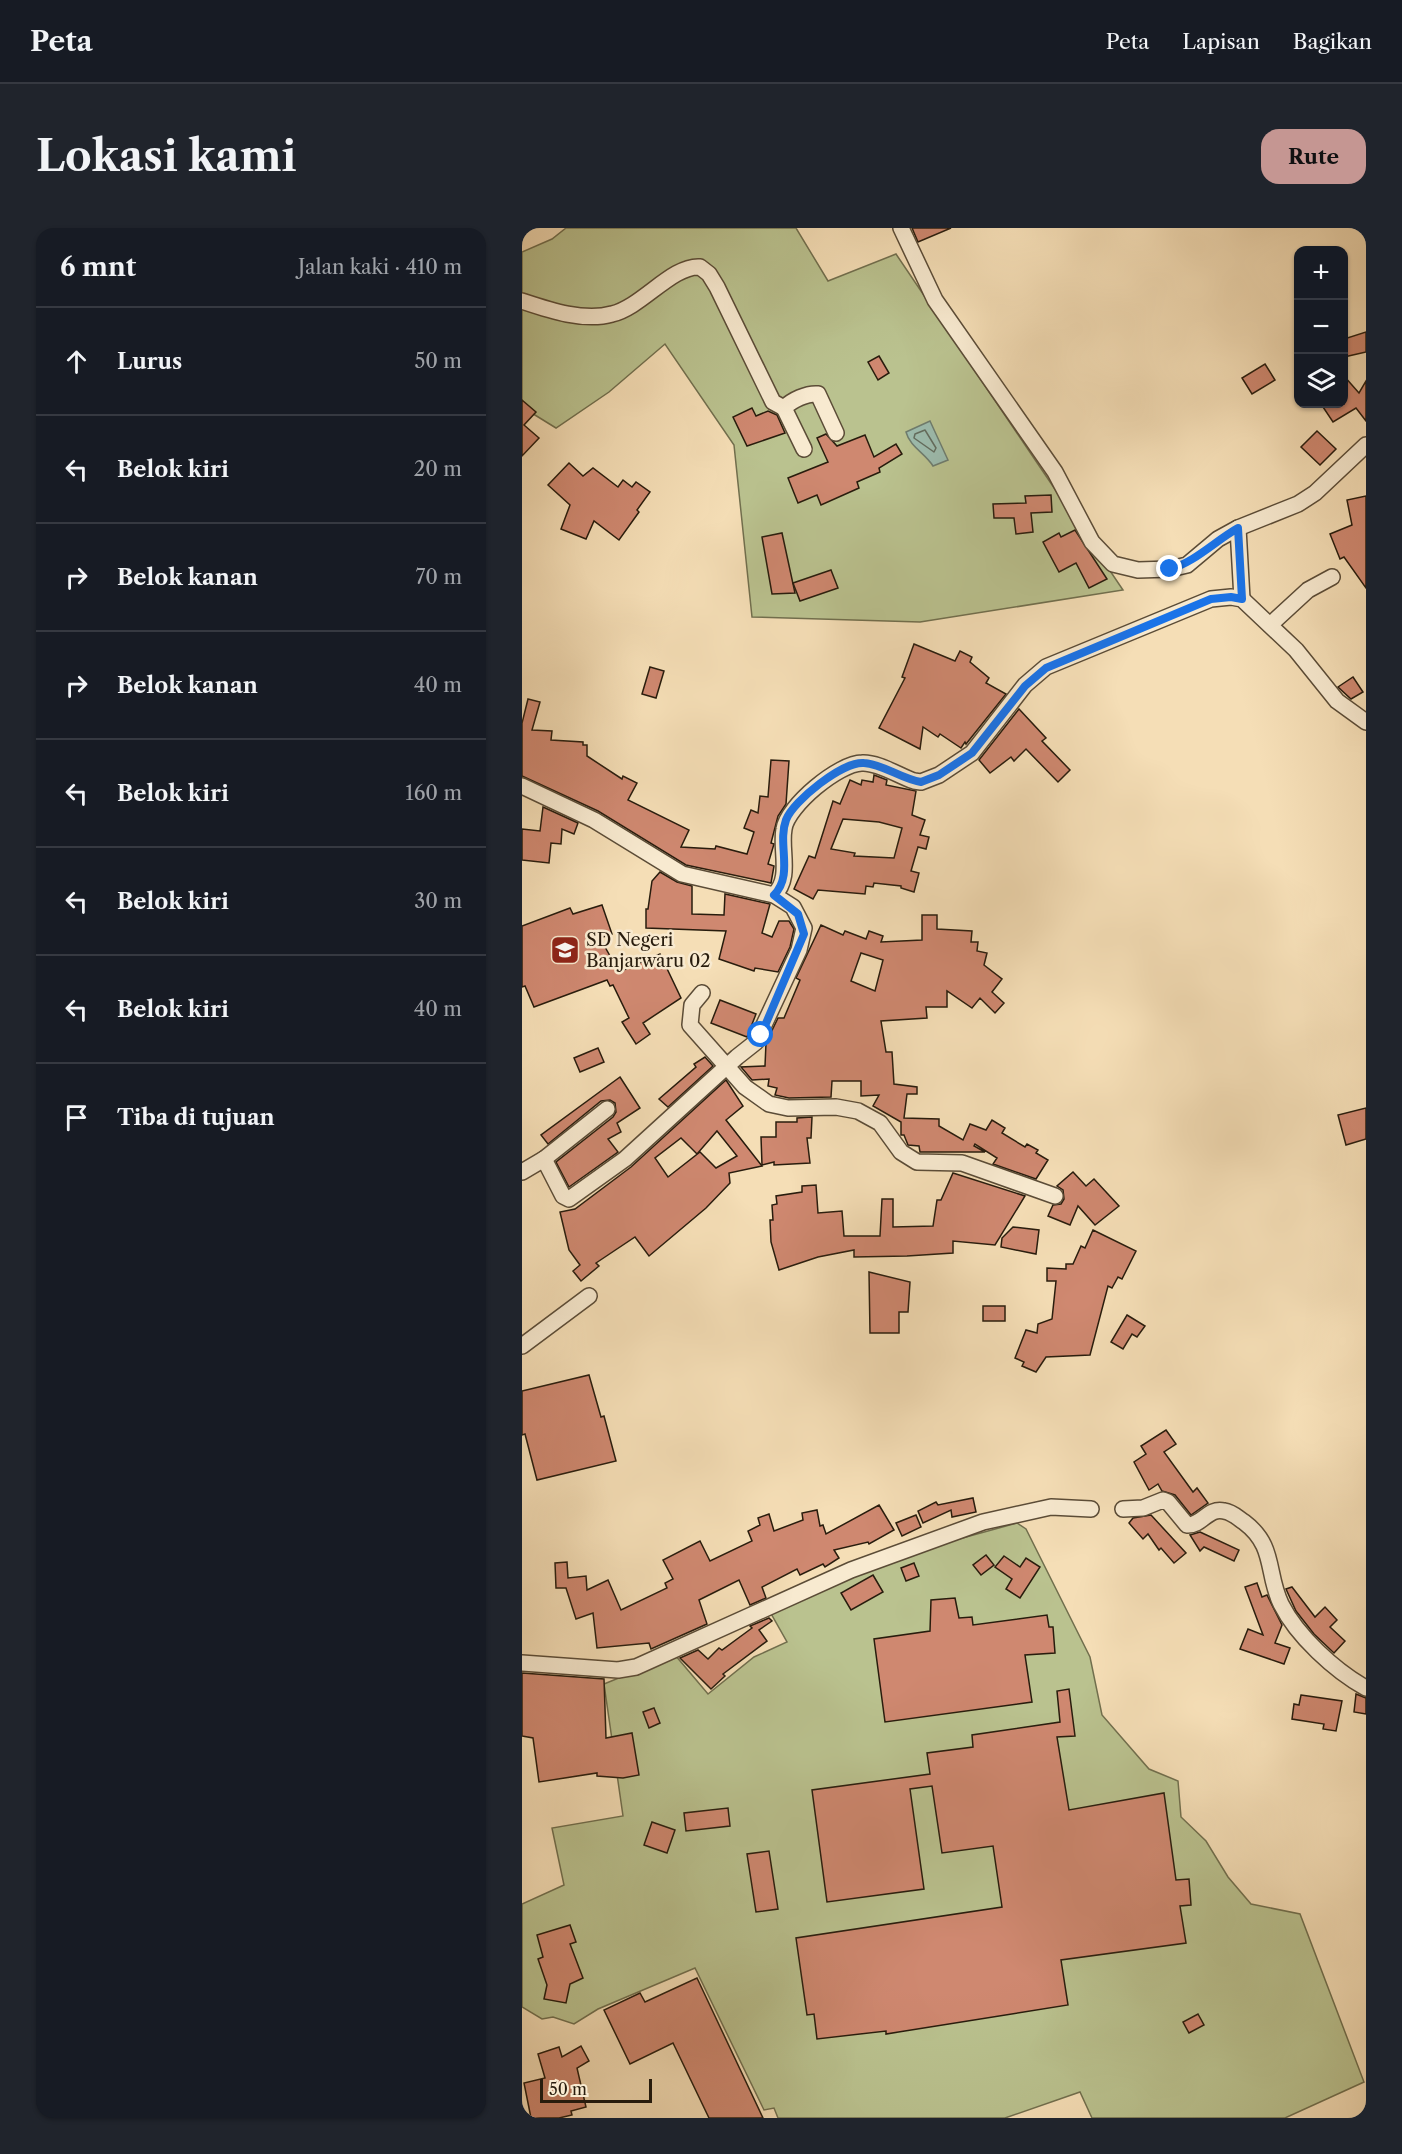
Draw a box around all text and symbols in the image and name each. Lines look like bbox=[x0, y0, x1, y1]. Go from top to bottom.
text: Peta bbox=[30, 24, 93, 58]
text: Peta bbox=[1106, 29, 1149, 54]
text: Lapisan bbox=[1182, 29, 1260, 54]
text: Bagikan bbox=[1293, 29, 1372, 54]
button: Rute bbox=[1261, 129, 1366, 184]
text: Lokasi kami bbox=[36, 130, 297, 182]
map controls bbox=[1294, 246, 1348, 408]
button: + bbox=[1294, 246, 1348, 300]
text: 6 mnt bbox=[60, 251, 136, 283]
text: Jalan kaki · 410 m bbox=[298, 255, 462, 279]
button: − bbox=[1294, 300, 1348, 354]
icon: ahead bbox=[60, 345, 93, 378]
text: Lurus bbox=[117, 348, 182, 375]
text: 50 m bbox=[415, 349, 462, 373]
button: layers bbox=[1294, 354, 1348, 408]
icon: left bbox=[60, 453, 93, 486]
text: Belok kiri bbox=[117, 456, 229, 483]
text: 20 m bbox=[414, 457, 462, 481]
route end bbox=[1156, 555, 1182, 581]
icon: right bbox=[60, 561, 93, 594]
text: Belok kanan bbox=[117, 564, 258, 591]
text: 70 m bbox=[416, 565, 462, 589]
icon: right bbox=[60, 669, 93, 702]
text: Belok kanan bbox=[117, 672, 258, 699]
text: 40 m bbox=[414, 673, 462, 697]
icon: left bbox=[60, 777, 93, 810]
text: Belok kiri bbox=[117, 780, 229, 807]
text: 160 m bbox=[405, 781, 462, 805]
icon: left bbox=[60, 885, 93, 918]
text: Belok kiri bbox=[117, 888, 229, 915]
text: 30 m bbox=[414, 889, 462, 913]
place label: SD Negeri Banjarwaru 02 bbox=[586, 929, 711, 972]
school or university icon: SD Negeri Banjarwaru 02 bbox=[549, 934, 581, 966]
icon: left bbox=[60, 993, 93, 1026]
text: Belok kiri bbox=[117, 996, 229, 1023]
text: 40 m bbox=[414, 997, 462, 1021]
route start bbox=[747, 1021, 773, 1047]
icon: arrive bbox=[60, 1101, 93, 1134]
text: Tiba di tujuan bbox=[117, 1104, 275, 1131]
scale bar bbox=[540, 2076, 652, 2104]
text: 50 m bbox=[549, 2079, 587, 2099]

